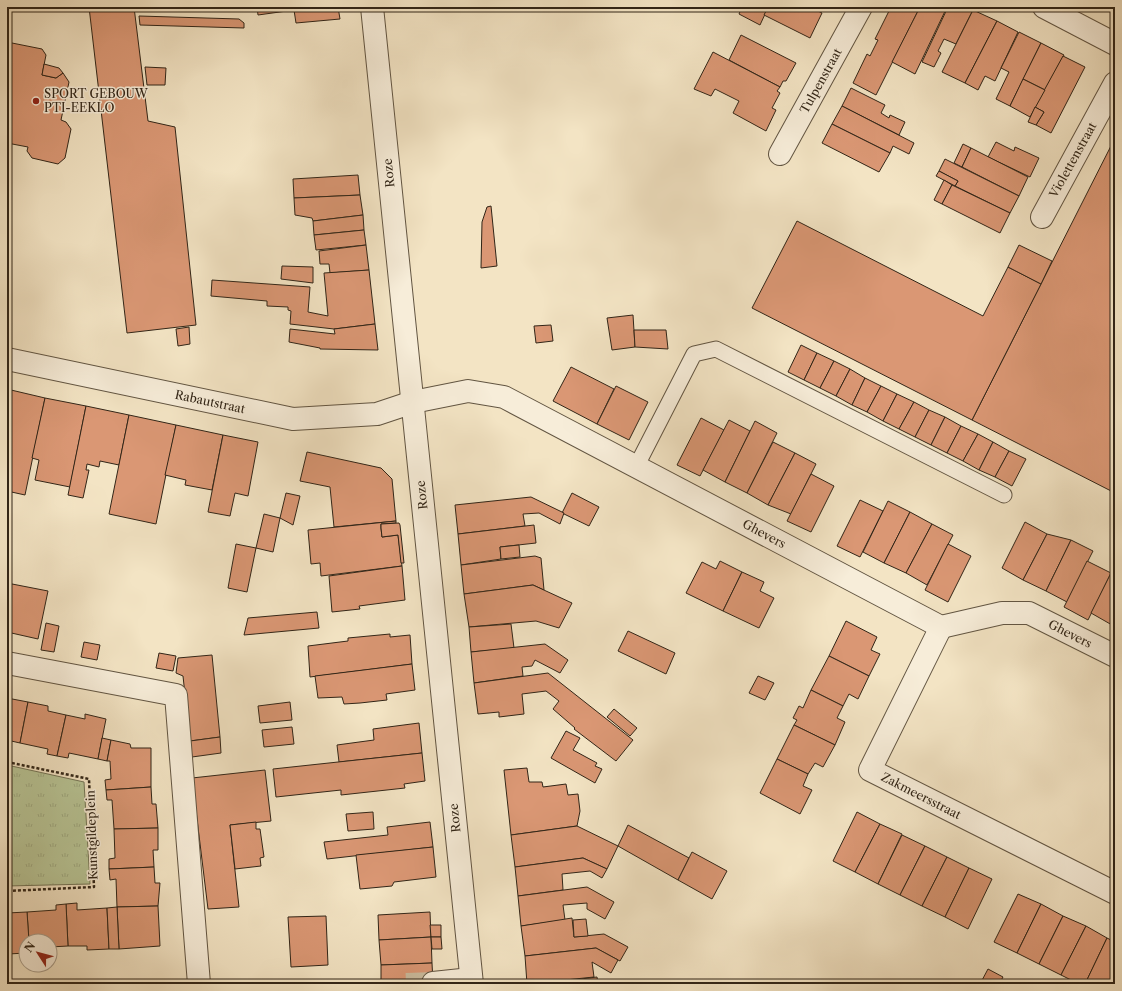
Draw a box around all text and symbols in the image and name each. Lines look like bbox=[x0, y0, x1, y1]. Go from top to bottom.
street label: Tulpenstraat bbox=[796, 45, 845, 116]
place label: SPORT GEBOUW PTI-EEKLO bbox=[44, 86, 149, 115]
marker: SPORT GEBOUW PTI-EEKLO bbox=[31, 96, 41, 106]
street label: Violettenstraat bbox=[1045, 119, 1100, 201]
street label: Roze bbox=[380, 158, 397, 188]
street label: Rabautstraat bbox=[174, 387, 247, 416]
street label: Roze bbox=[413, 480, 430, 510]
street label: Ghevers bbox=[740, 516, 788, 551]
street label: Ghevers bbox=[1046, 616, 1095, 651]
street label: Zakmeersstraat bbox=[879, 769, 964, 822]
street label: Kunstgildeplein bbox=[82, 789, 101, 880]
street label: Roze bbox=[446, 803, 463, 833]
north arrow bbox=[18, 933, 58, 973]
text: N bbox=[21, 939, 39, 955]

